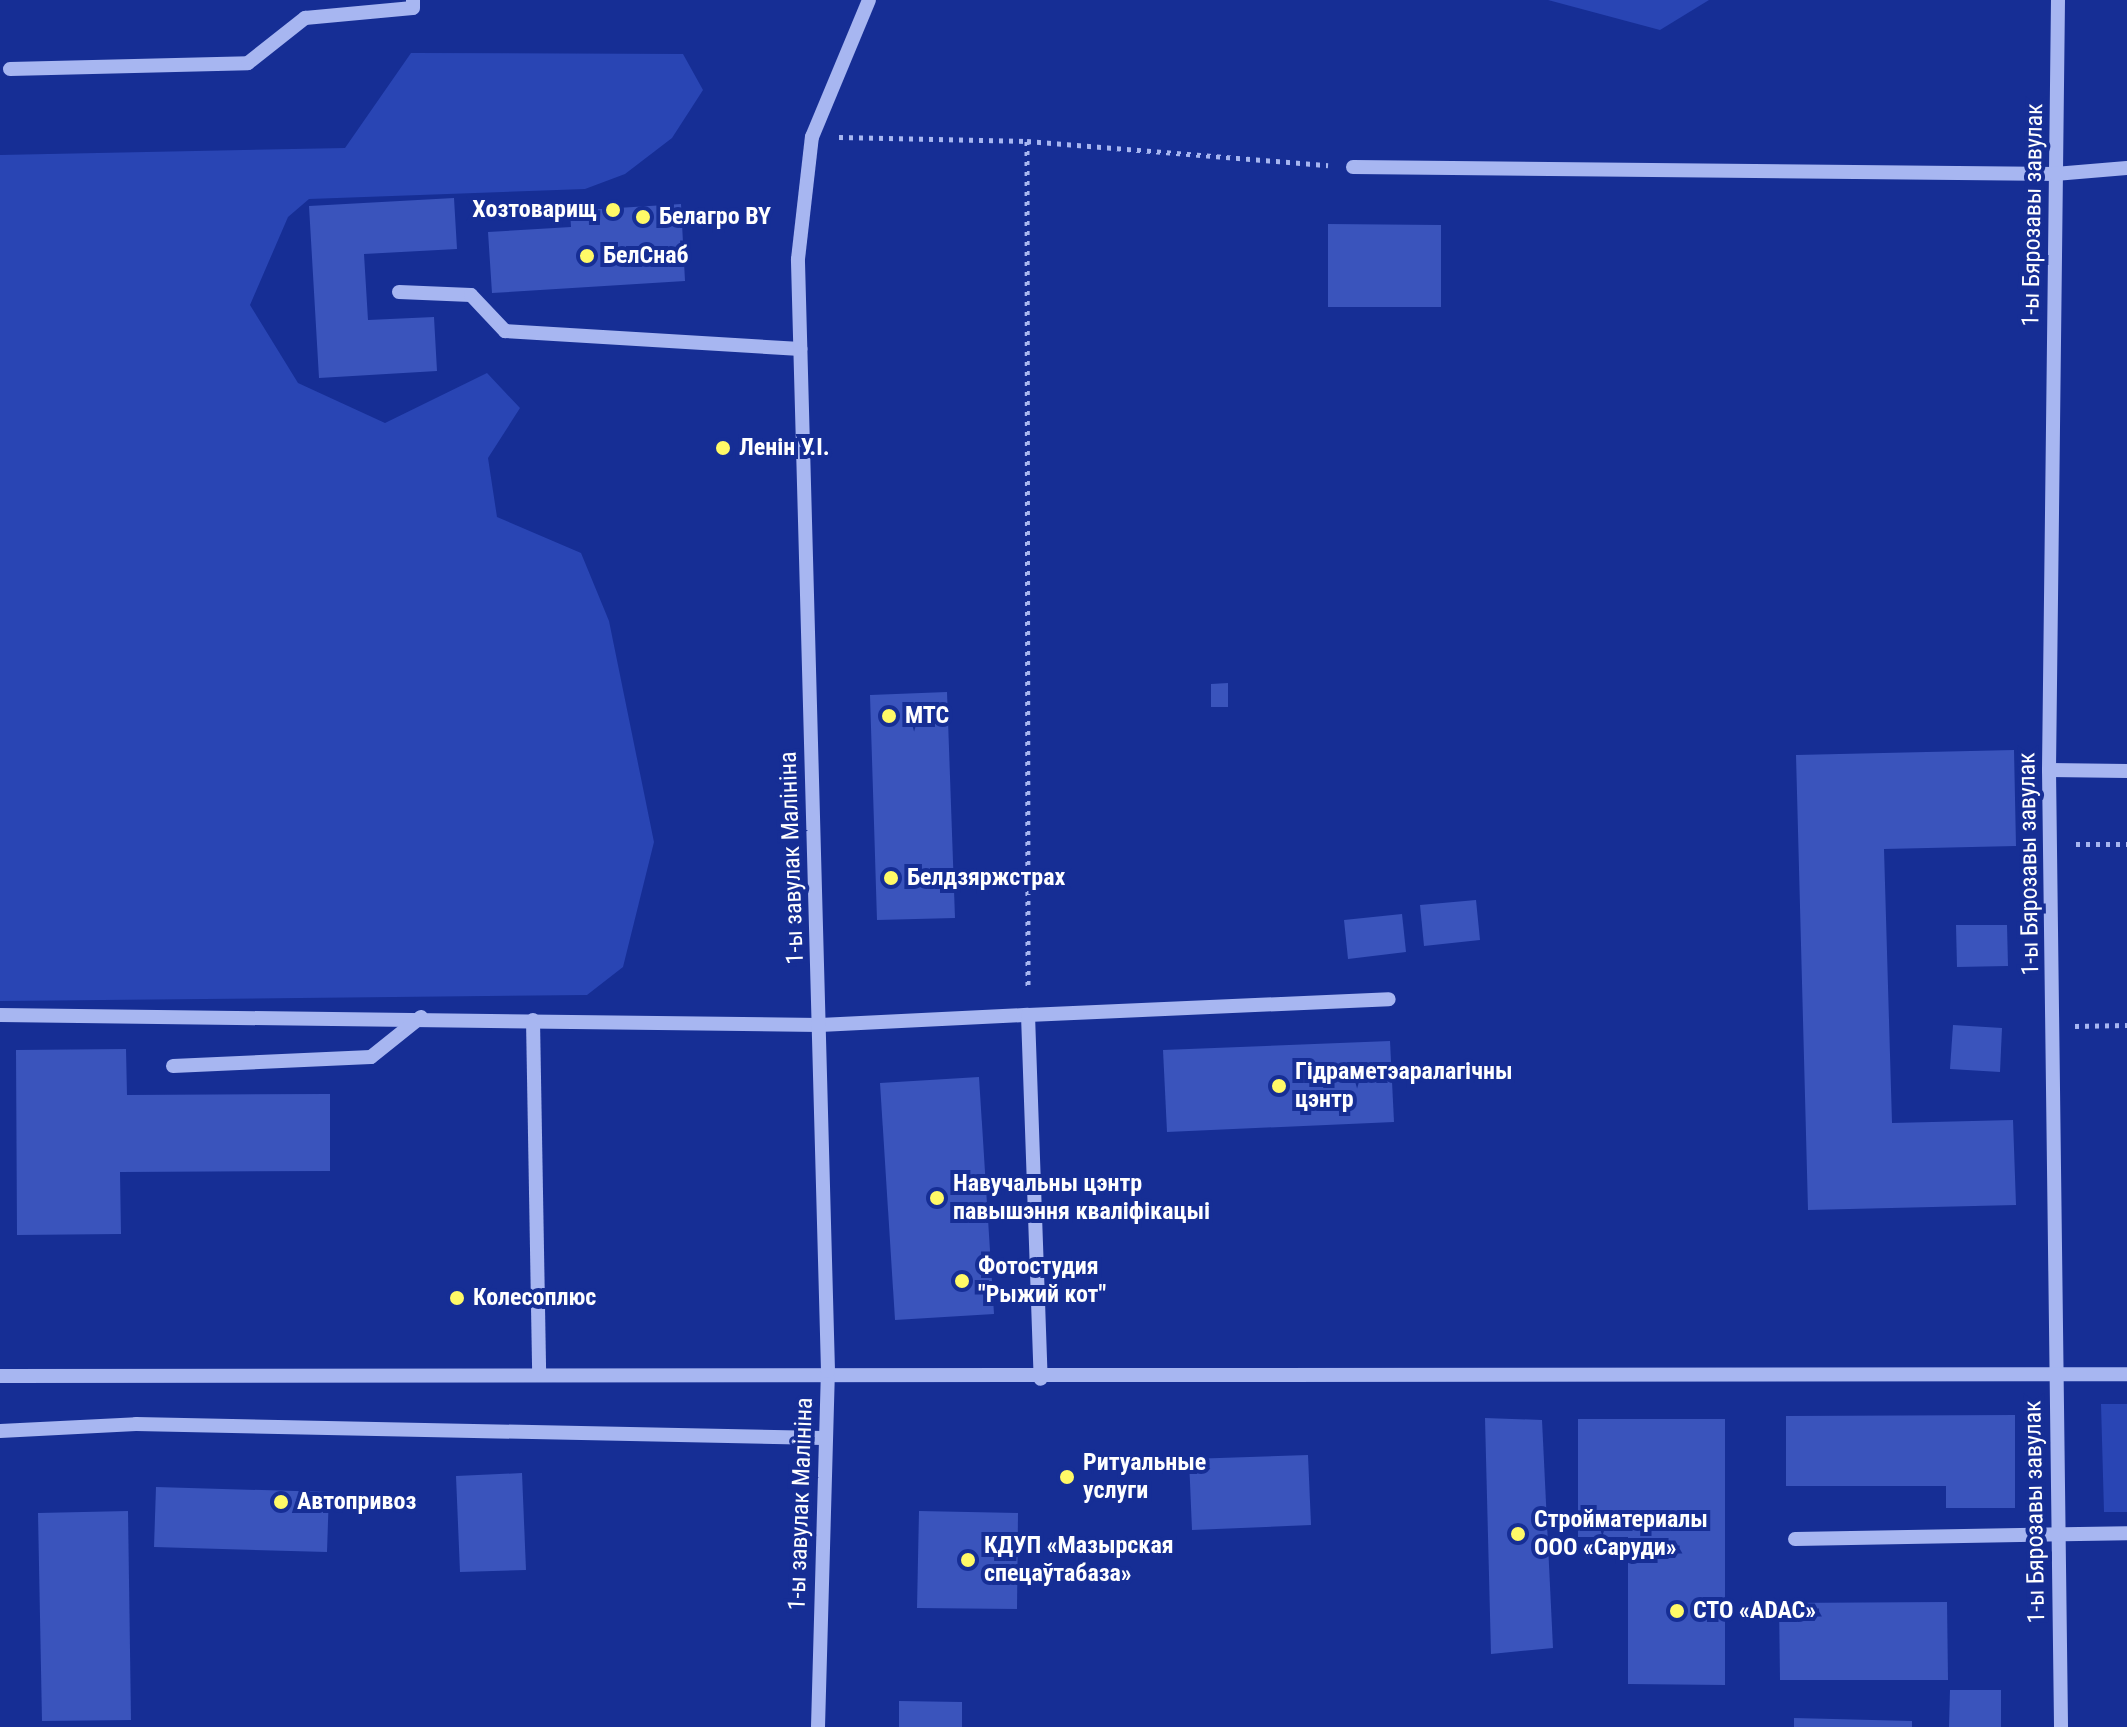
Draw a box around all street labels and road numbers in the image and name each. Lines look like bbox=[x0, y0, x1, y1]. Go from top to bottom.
street label: 1-ы Бярозавы завулак bbox=[2017, 103, 2049, 327]
street label: 1-ы завулак Малініна bbox=[774, 751, 810, 965]
street label: 1-ы Бярозавы завулак bbox=[2013, 752, 2045, 976]
street label: 1-ы завулак Малініна bbox=[783, 1397, 819, 1611]
street label: 1-ы Бярозавы завулак bbox=[2019, 1400, 2051, 1624]

